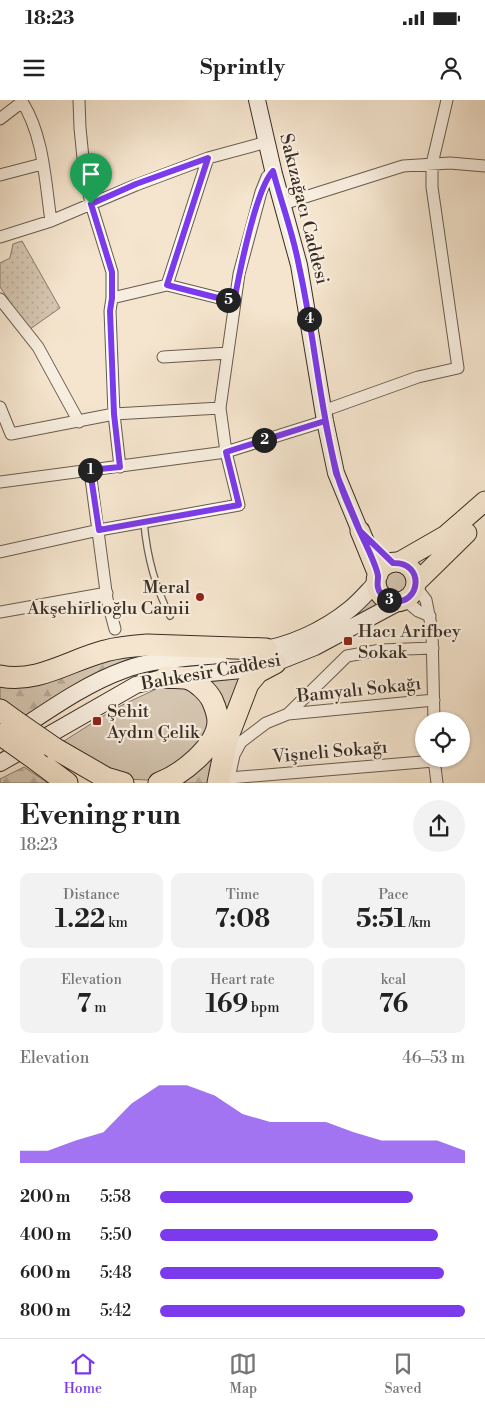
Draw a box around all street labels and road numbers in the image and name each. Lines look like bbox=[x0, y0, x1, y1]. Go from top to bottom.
street label: Sakızağacı Caddesi bbox=[274, 131, 334, 287]
street label: Balıkesir Caddesi bbox=[138, 648, 283, 696]
street label: Bamyalı Sokağı bbox=[295, 672, 422, 708]
street label: Vişneli Sokağı bbox=[271, 736, 388, 769]

